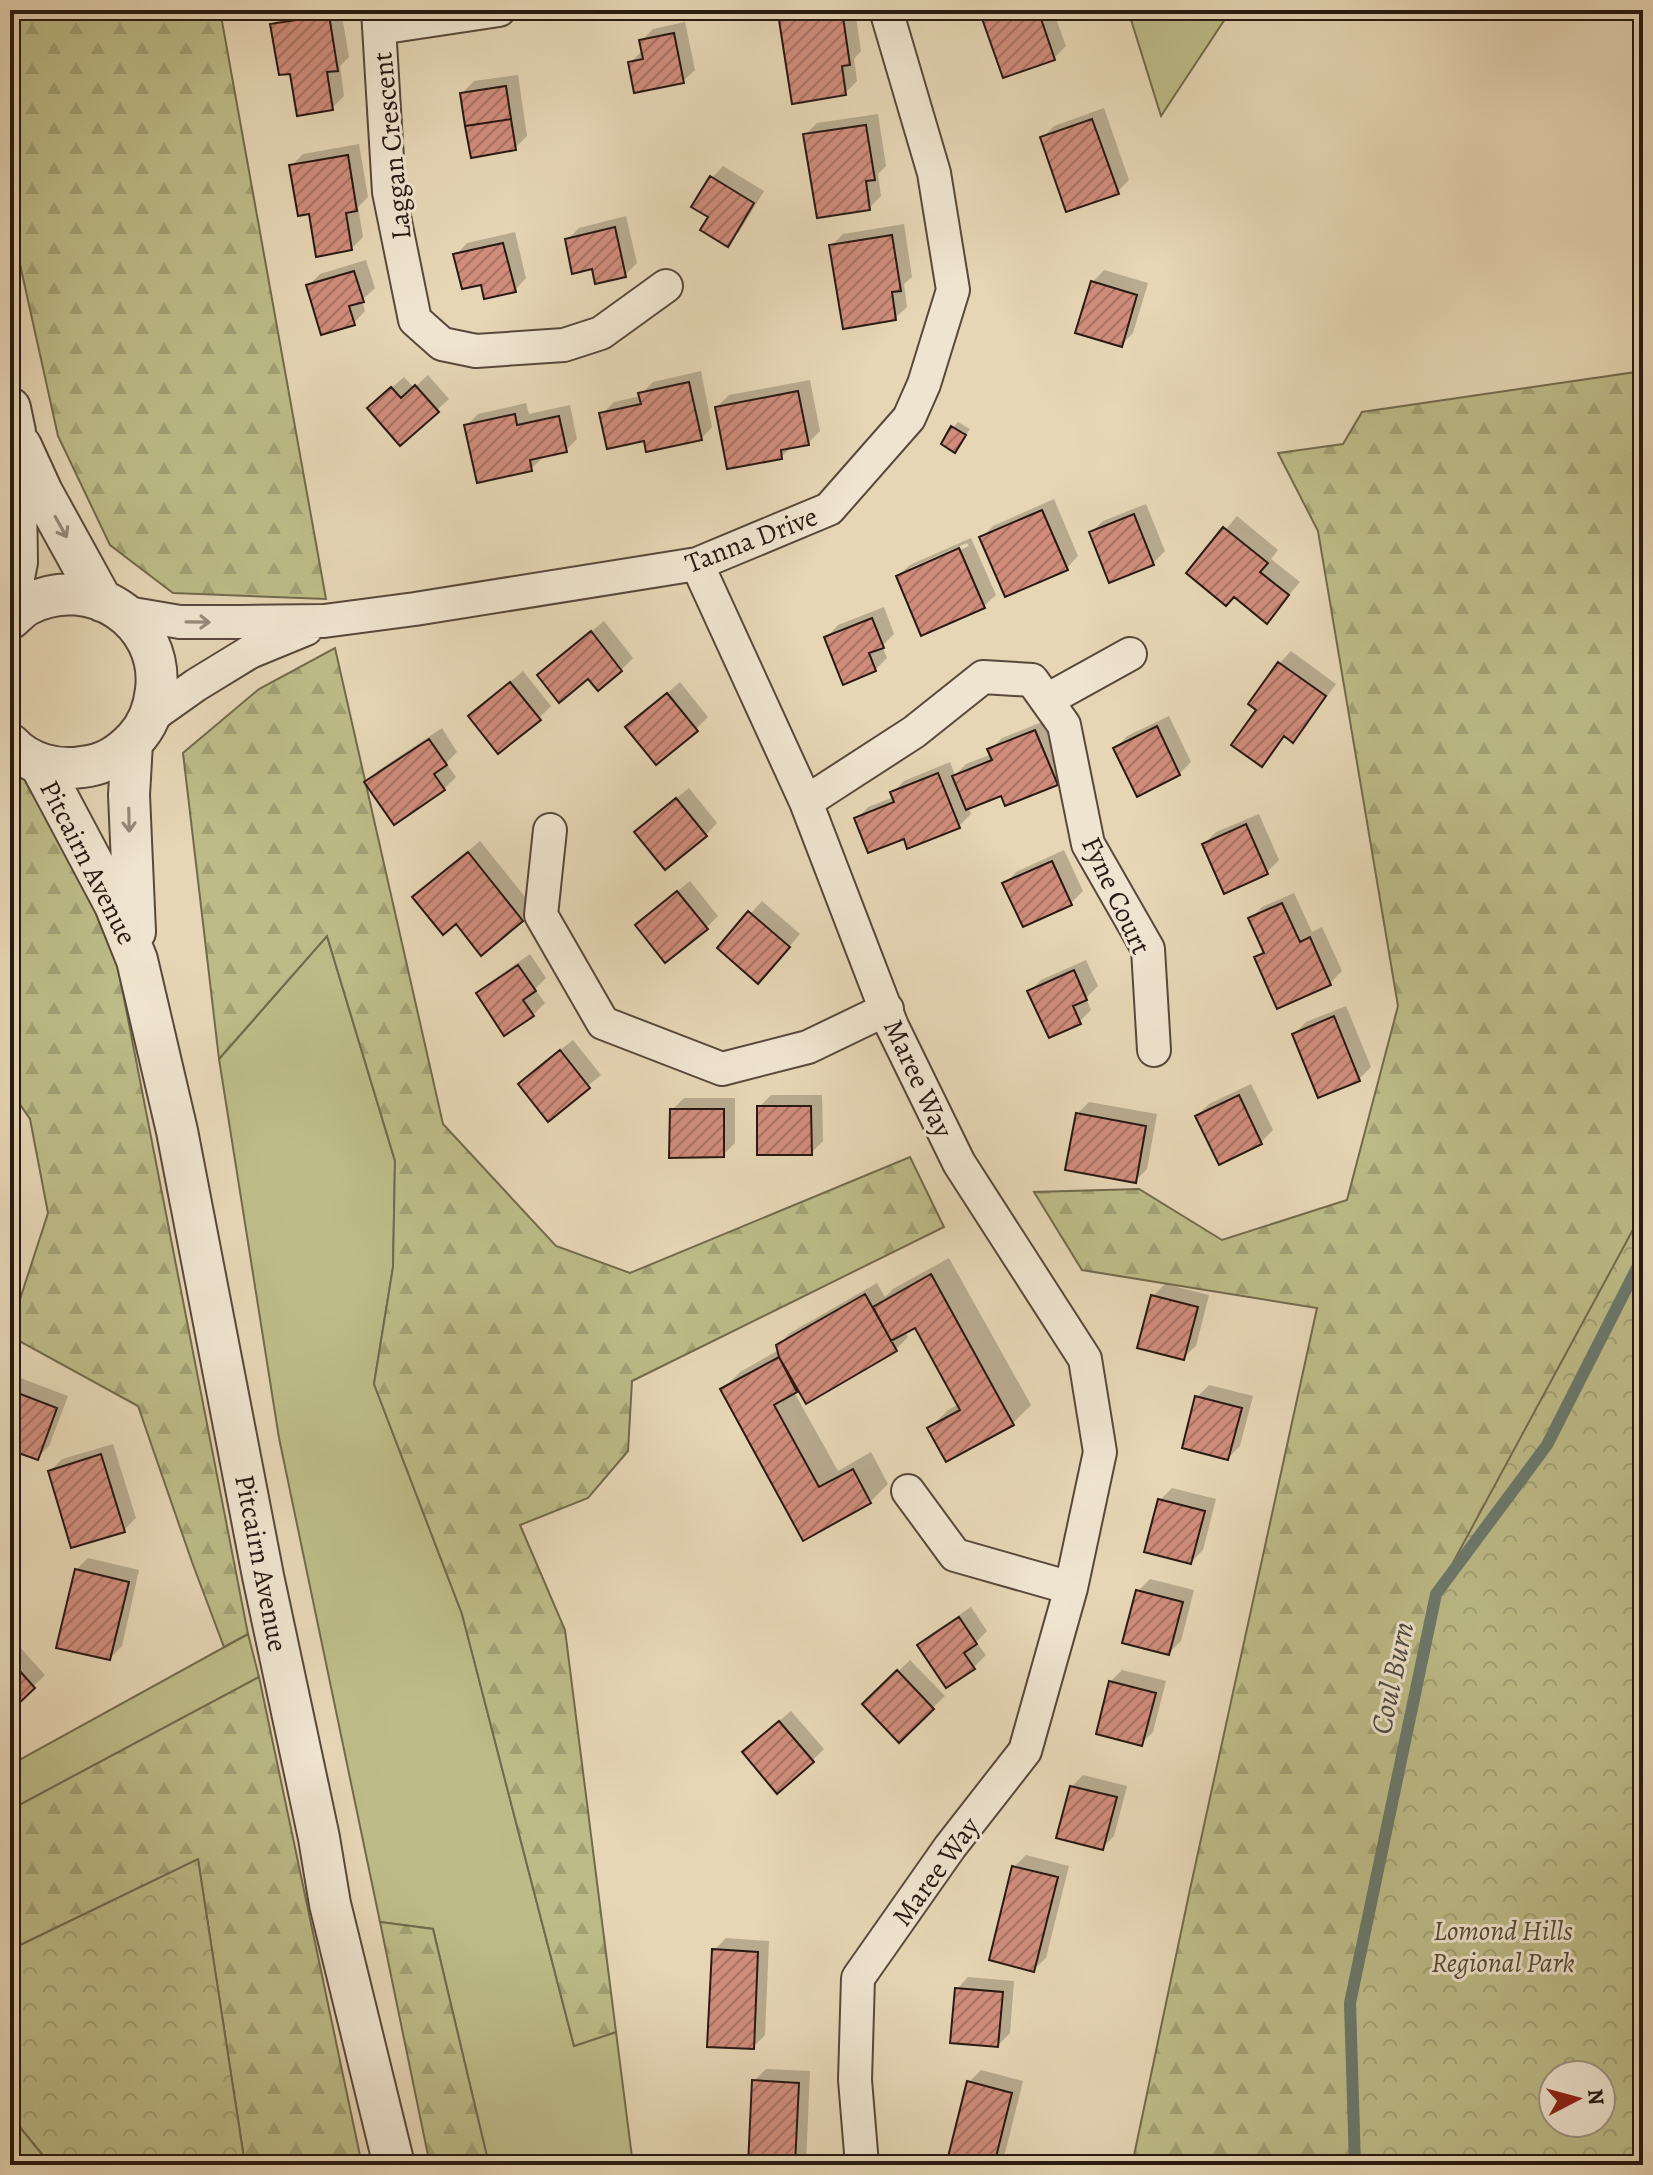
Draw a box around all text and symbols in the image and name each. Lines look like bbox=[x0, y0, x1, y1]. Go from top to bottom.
street label: Laggan Crescent bbox=[363, 50, 421, 242]
street label: Tanna Drive bbox=[680, 497, 823, 583]
one-way arrow bbox=[54, 515, 70, 538]
one-way arrow bbox=[184, 614, 211, 630]
street label: Pitcairn Avenue bbox=[30, 774, 146, 951]
one-way arrow bbox=[122, 806, 137, 833]
street label: Fyne Court bbox=[1072, 830, 1160, 961]
street label: Maree Way bbox=[874, 1013, 962, 1144]
street label: Pitcairn Avenue bbox=[225, 1471, 297, 1655]
water label: Coul Burn bbox=[1361, 1618, 1423, 1738]
street label: Maree Way bbox=[883, 1809, 989, 1934]
park label: Lomond Hills Regional Park bbox=[1431, 1912, 1575, 1982]
north arrow bbox=[1537, 2059, 1617, 2139]
text: N bbox=[1580, 2087, 1612, 2107]

